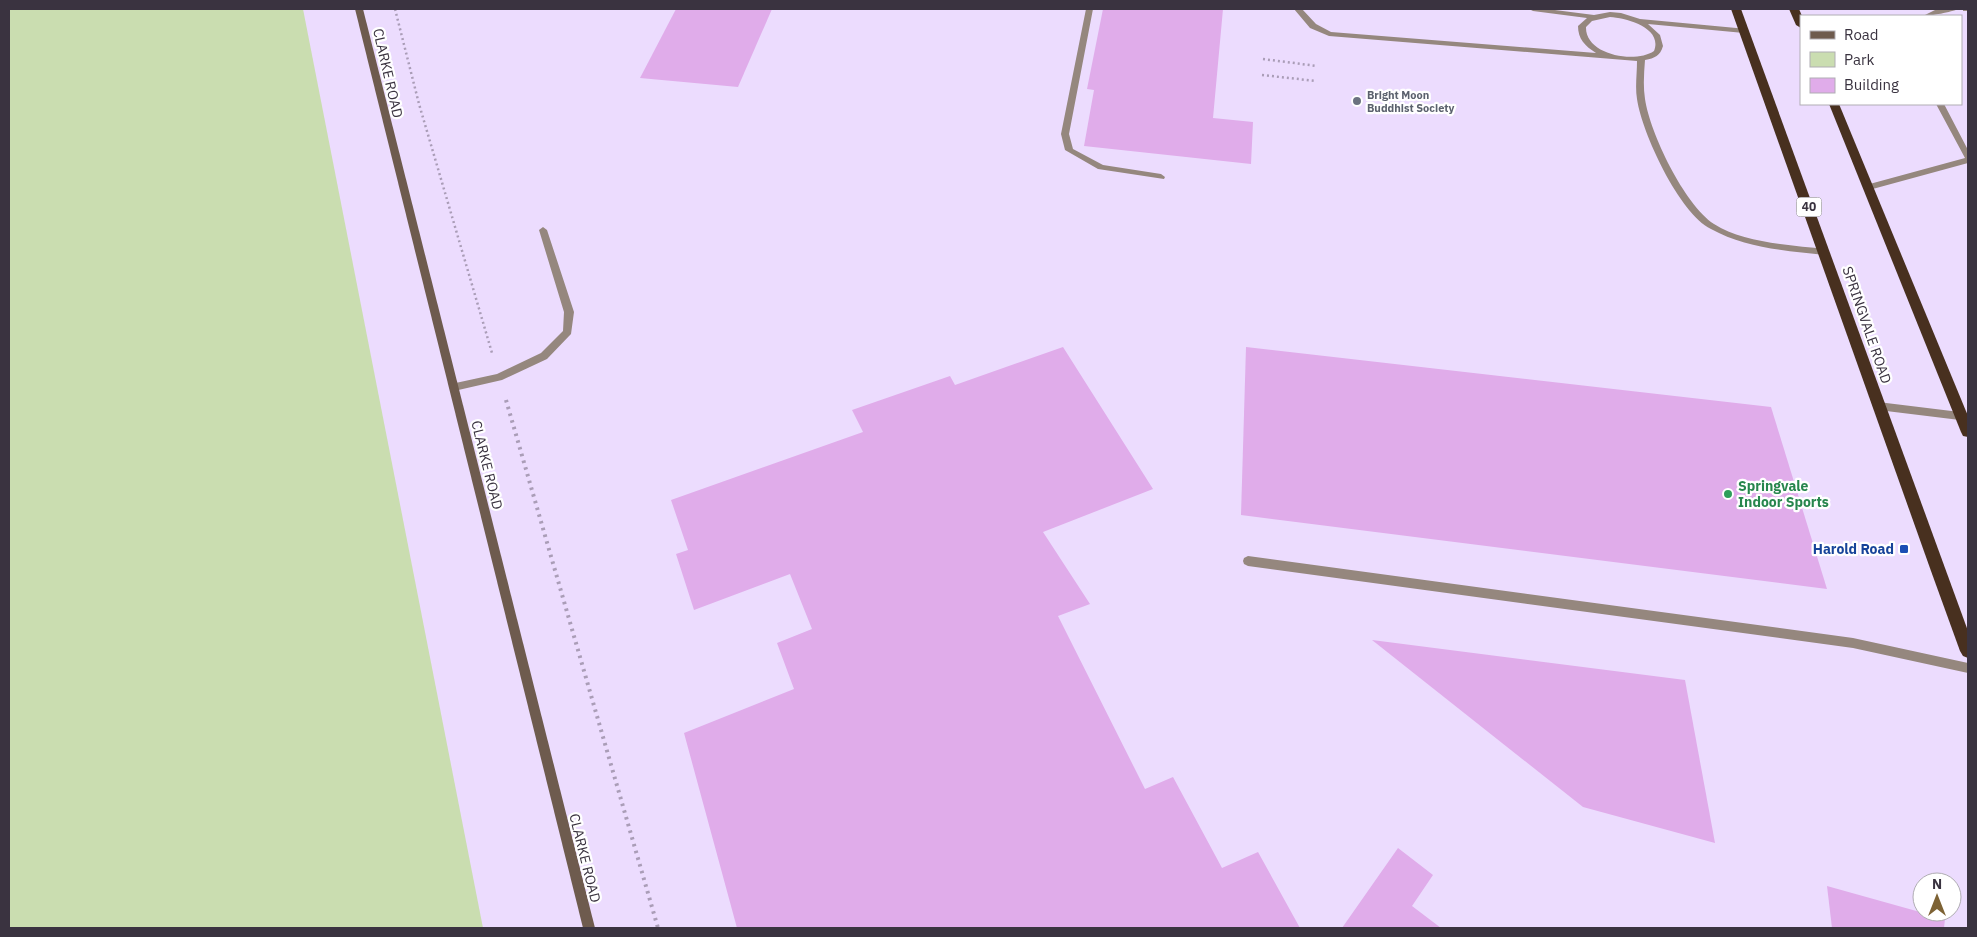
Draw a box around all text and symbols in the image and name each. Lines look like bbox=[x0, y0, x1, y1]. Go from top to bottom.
legend bbox=[1800, 15, 1962, 105]
text: Road bbox=[1844, 25, 1879, 44]
street label: CLARKE ROAD bbox=[369, 27, 407, 119]
text: Park bbox=[1844, 50, 1874, 69]
text: Building bbox=[1844, 75, 1899, 94]
place label: Bright Moon Buddhist Society bbox=[1367, 88, 1455, 115]
marker: Bright Moon Buddhist Society bbox=[1351, 95, 1363, 107]
road number: 40 bbox=[1796, 198, 1822, 216]
street label: SPRINGVALE ROAD bbox=[1838, 264, 1896, 386]
street label: CLARKE ROAD bbox=[467, 419, 507, 511]
place label: Springvale Indoor Sports bbox=[1738, 477, 1829, 511]
marker: Springvale Indoor Sports bbox=[1722, 488, 1734, 500]
place label: Harold Road bbox=[1813, 540, 1894, 558]
marker: Harold Road bbox=[1898, 543, 1910, 555]
street label: CLARKE ROAD bbox=[565, 812, 605, 904]
north arrow bbox=[1912, 872, 1962, 922]
text: N bbox=[1932, 875, 1942, 893]

